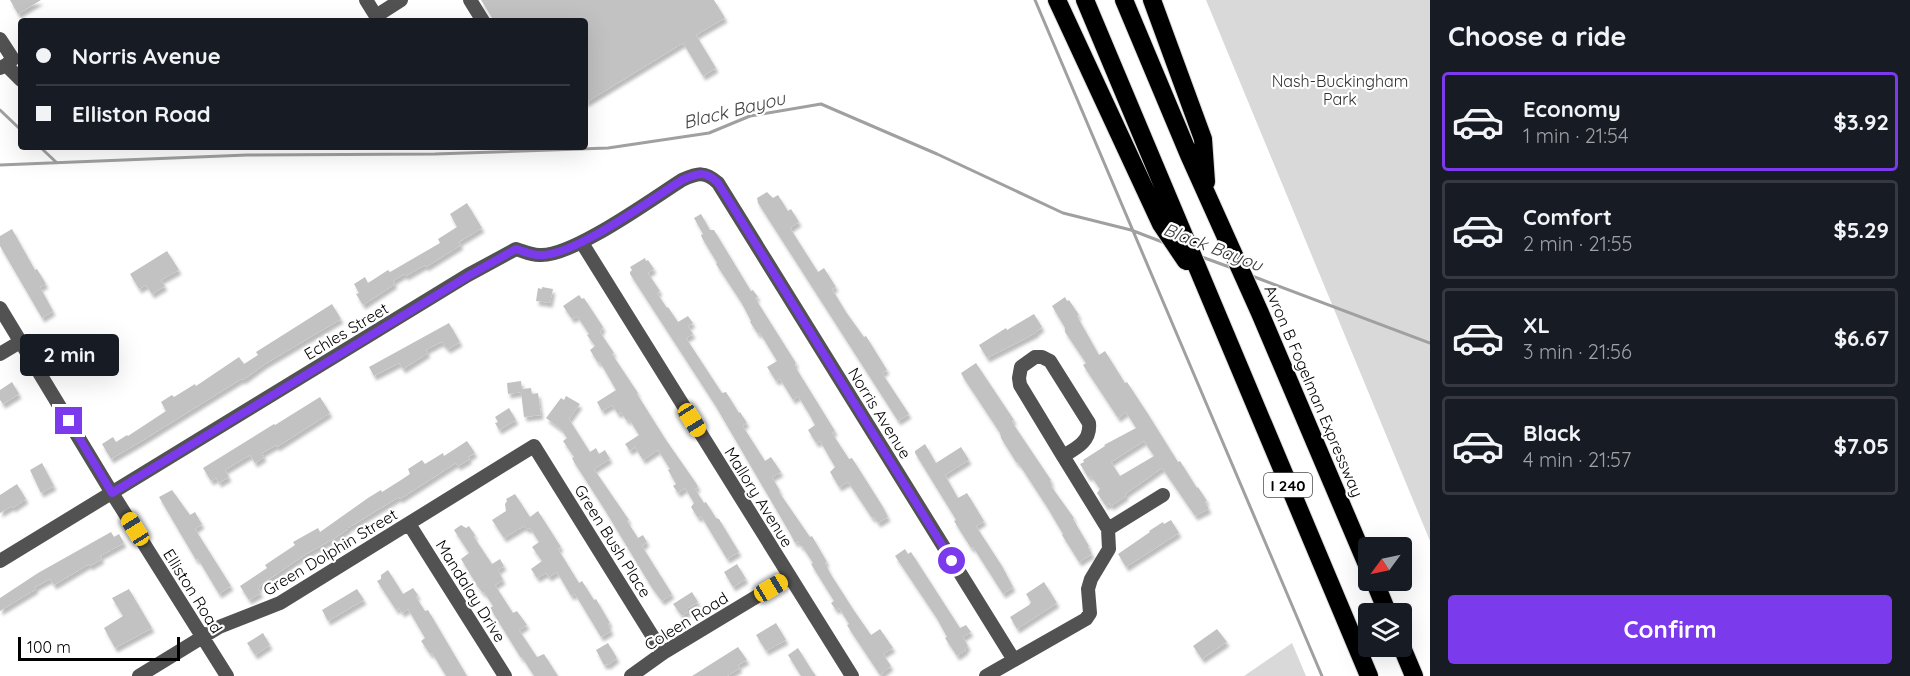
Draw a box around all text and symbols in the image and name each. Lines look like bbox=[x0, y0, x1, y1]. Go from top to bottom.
text: Choose a ride bbox=[1448, 19, 1626, 53]
text: Norris Avenue bbox=[72, 42, 221, 70]
park label: Nash-Buckingham Park bbox=[1272, 71, 1408, 109]
water label: Black Bayou bbox=[681, 86, 789, 134]
icon: car bbox=[1451, 95, 1505, 149]
text: Economy bbox=[1523, 95, 1621, 123]
text: Elliston Road bbox=[72, 100, 211, 128]
text: $3.92 bbox=[1834, 108, 1889, 136]
text: 1 min · 21:54 bbox=[1523, 123, 1628, 148]
icon: car bbox=[1451, 203, 1505, 257]
text: Comfort bbox=[1523, 203, 1612, 231]
text: $5.29 bbox=[1834, 216, 1889, 244]
water label: Black Bayou bbox=[1160, 218, 1268, 277]
text: 2 min · 21:55 bbox=[1523, 231, 1632, 256]
street label: Avron B Fogelman Expressway bbox=[1260, 282, 1368, 500]
street label: Echles Street bbox=[300, 298, 392, 364]
icon: car bbox=[1451, 311, 1505, 365]
text: XL bbox=[1523, 311, 1550, 339]
text: $6.67 bbox=[1834, 324, 1889, 352]
callout: 2 min bbox=[20, 334, 118, 376]
text: 3 min · 21:56 bbox=[1523, 339, 1632, 364]
text: 2 min bbox=[43, 342, 96, 367]
street label: Norris Avenue bbox=[844, 364, 916, 462]
car bbox=[675, 400, 709, 440]
route end bbox=[55, 407, 82, 434]
icon: car bbox=[1451, 419, 1505, 473]
text: Black bbox=[1523, 419, 1581, 447]
text: $7.05 bbox=[1834, 432, 1889, 460]
street label: Mallory Avenue bbox=[720, 443, 798, 551]
text: 4 min · 21:57 bbox=[1523, 447, 1631, 472]
road number: I 240 bbox=[1264, 473, 1312, 497]
street label: Green Bush Place bbox=[570, 481, 656, 601]
street label: Green Dolphin Street bbox=[259, 504, 401, 600]
car bbox=[118, 509, 152, 549]
street label: Mandalay Drive bbox=[432, 536, 510, 646]
north arrow bbox=[1358, 537, 1412, 591]
map controls bbox=[1358, 537, 1412, 657]
street label: Elliston Road bbox=[159, 545, 227, 637]
route start bbox=[938, 547, 965, 574]
car bbox=[751, 571, 791, 605]
street label: Coleen Road bbox=[640, 587, 732, 655]
button: Confirm bbox=[1448, 595, 1892, 664]
button: layers bbox=[1358, 603, 1412, 657]
scale bar bbox=[18, 634, 180, 662]
text: 100 m bbox=[27, 637, 71, 657]

